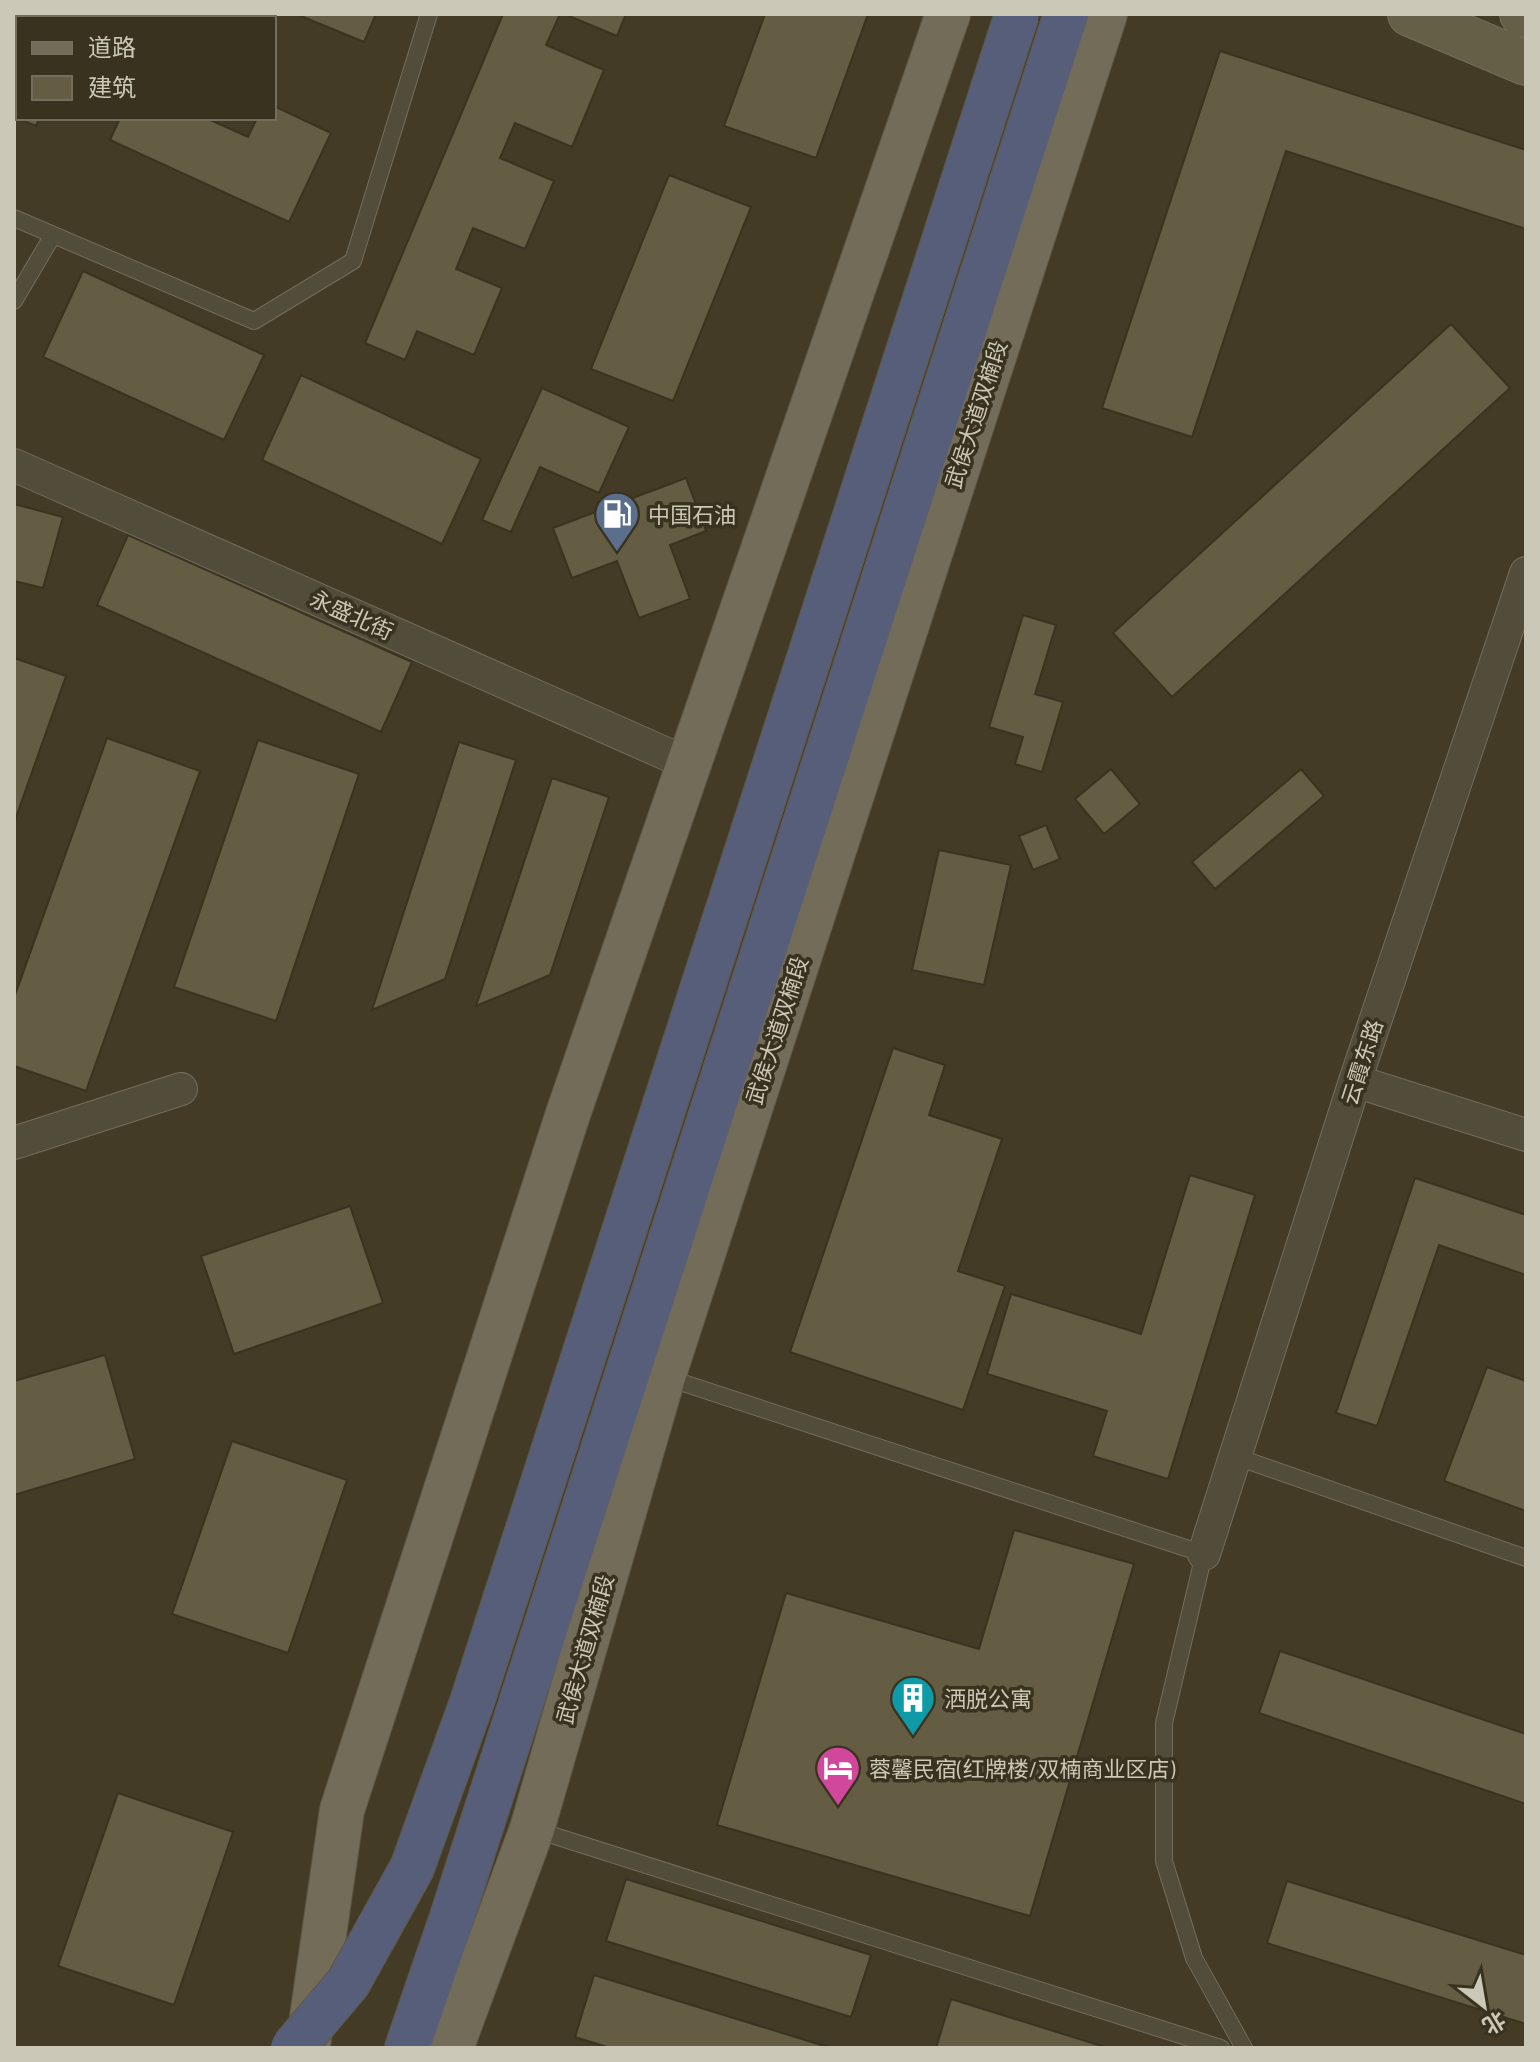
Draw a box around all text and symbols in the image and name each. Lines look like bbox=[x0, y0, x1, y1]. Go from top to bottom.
legend bbox=[16, 16, 276, 120]
text: 道路 bbox=[88, 32, 136, 61]
text: 建筑 bbox=[88, 72, 136, 101]
street label: 武侯大道双楠段 bbox=[939, 337, 1011, 491]
fuel station icon: 中国石油 bbox=[593, 490, 641, 553]
place label: 中国石油 bbox=[648, 501, 736, 527]
street label: 永盛北街 bbox=[307, 584, 397, 644]
street label: 武侯大道双楠段 bbox=[740, 953, 812, 1107]
street label: 云霞东路 bbox=[1335, 1016, 1387, 1108]
street label: 武侯大道双楠段 bbox=[550, 1571, 618, 1727]
building icon: 洒脱公寓 bbox=[889, 1674, 937, 1737]
place label: 洒脱公寓 bbox=[944, 1685, 1032, 1711]
hotel icon: 蓉馨民宿(红牌楼/双楠商业区店) bbox=[814, 1744, 862, 1807]
place label: 蓉馨民宿(红牌楼/双楠商业区店) bbox=[869, 1755, 1176, 1781]
north arrow bbox=[1444, 1966, 1524, 2046]
text: 北 bbox=[1479, 2007, 1511, 2041]

